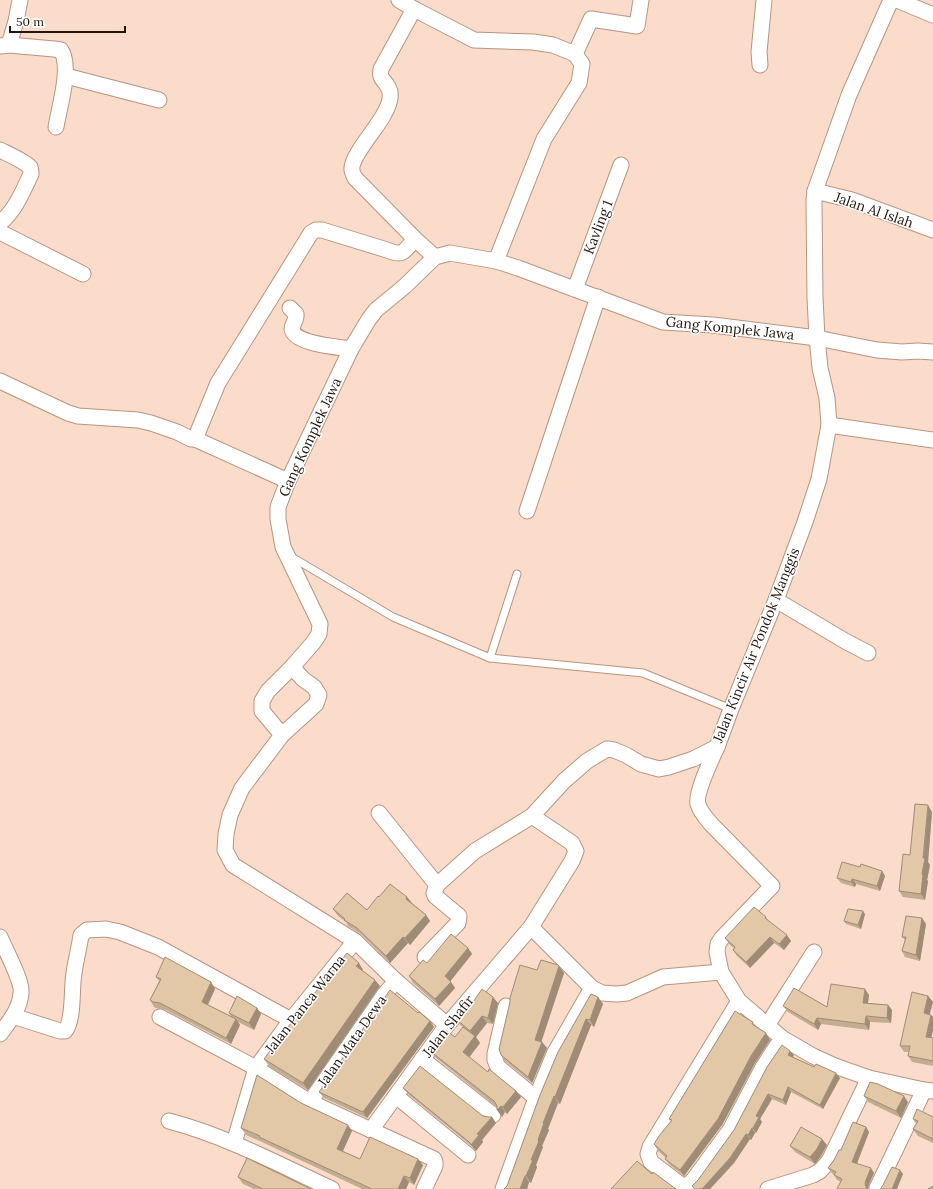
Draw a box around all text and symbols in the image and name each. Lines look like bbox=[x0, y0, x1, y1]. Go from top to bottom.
scale bar bbox=[10, 8, 125, 34]
text: 50 m bbox=[16, 14, 44, 29]
street label: Jalan Al Islah bbox=[831, 188, 916, 232]
street label: Kavling 1 bbox=[579, 197, 617, 257]
street label: Gang Komplek Jawa bbox=[665, 312, 795, 344]
street label: Gang Komplek Jawa bbox=[275, 375, 345, 499]
street label: Jalan Kincir Air Pondok Manggis bbox=[708, 545, 803, 746]
street label: Jalan Panca Warna bbox=[260, 951, 349, 1058]
street label: Jalan Shafir bbox=[418, 991, 478, 1061]
street label: Jalan Mata Dewa bbox=[313, 992, 390, 1091]

